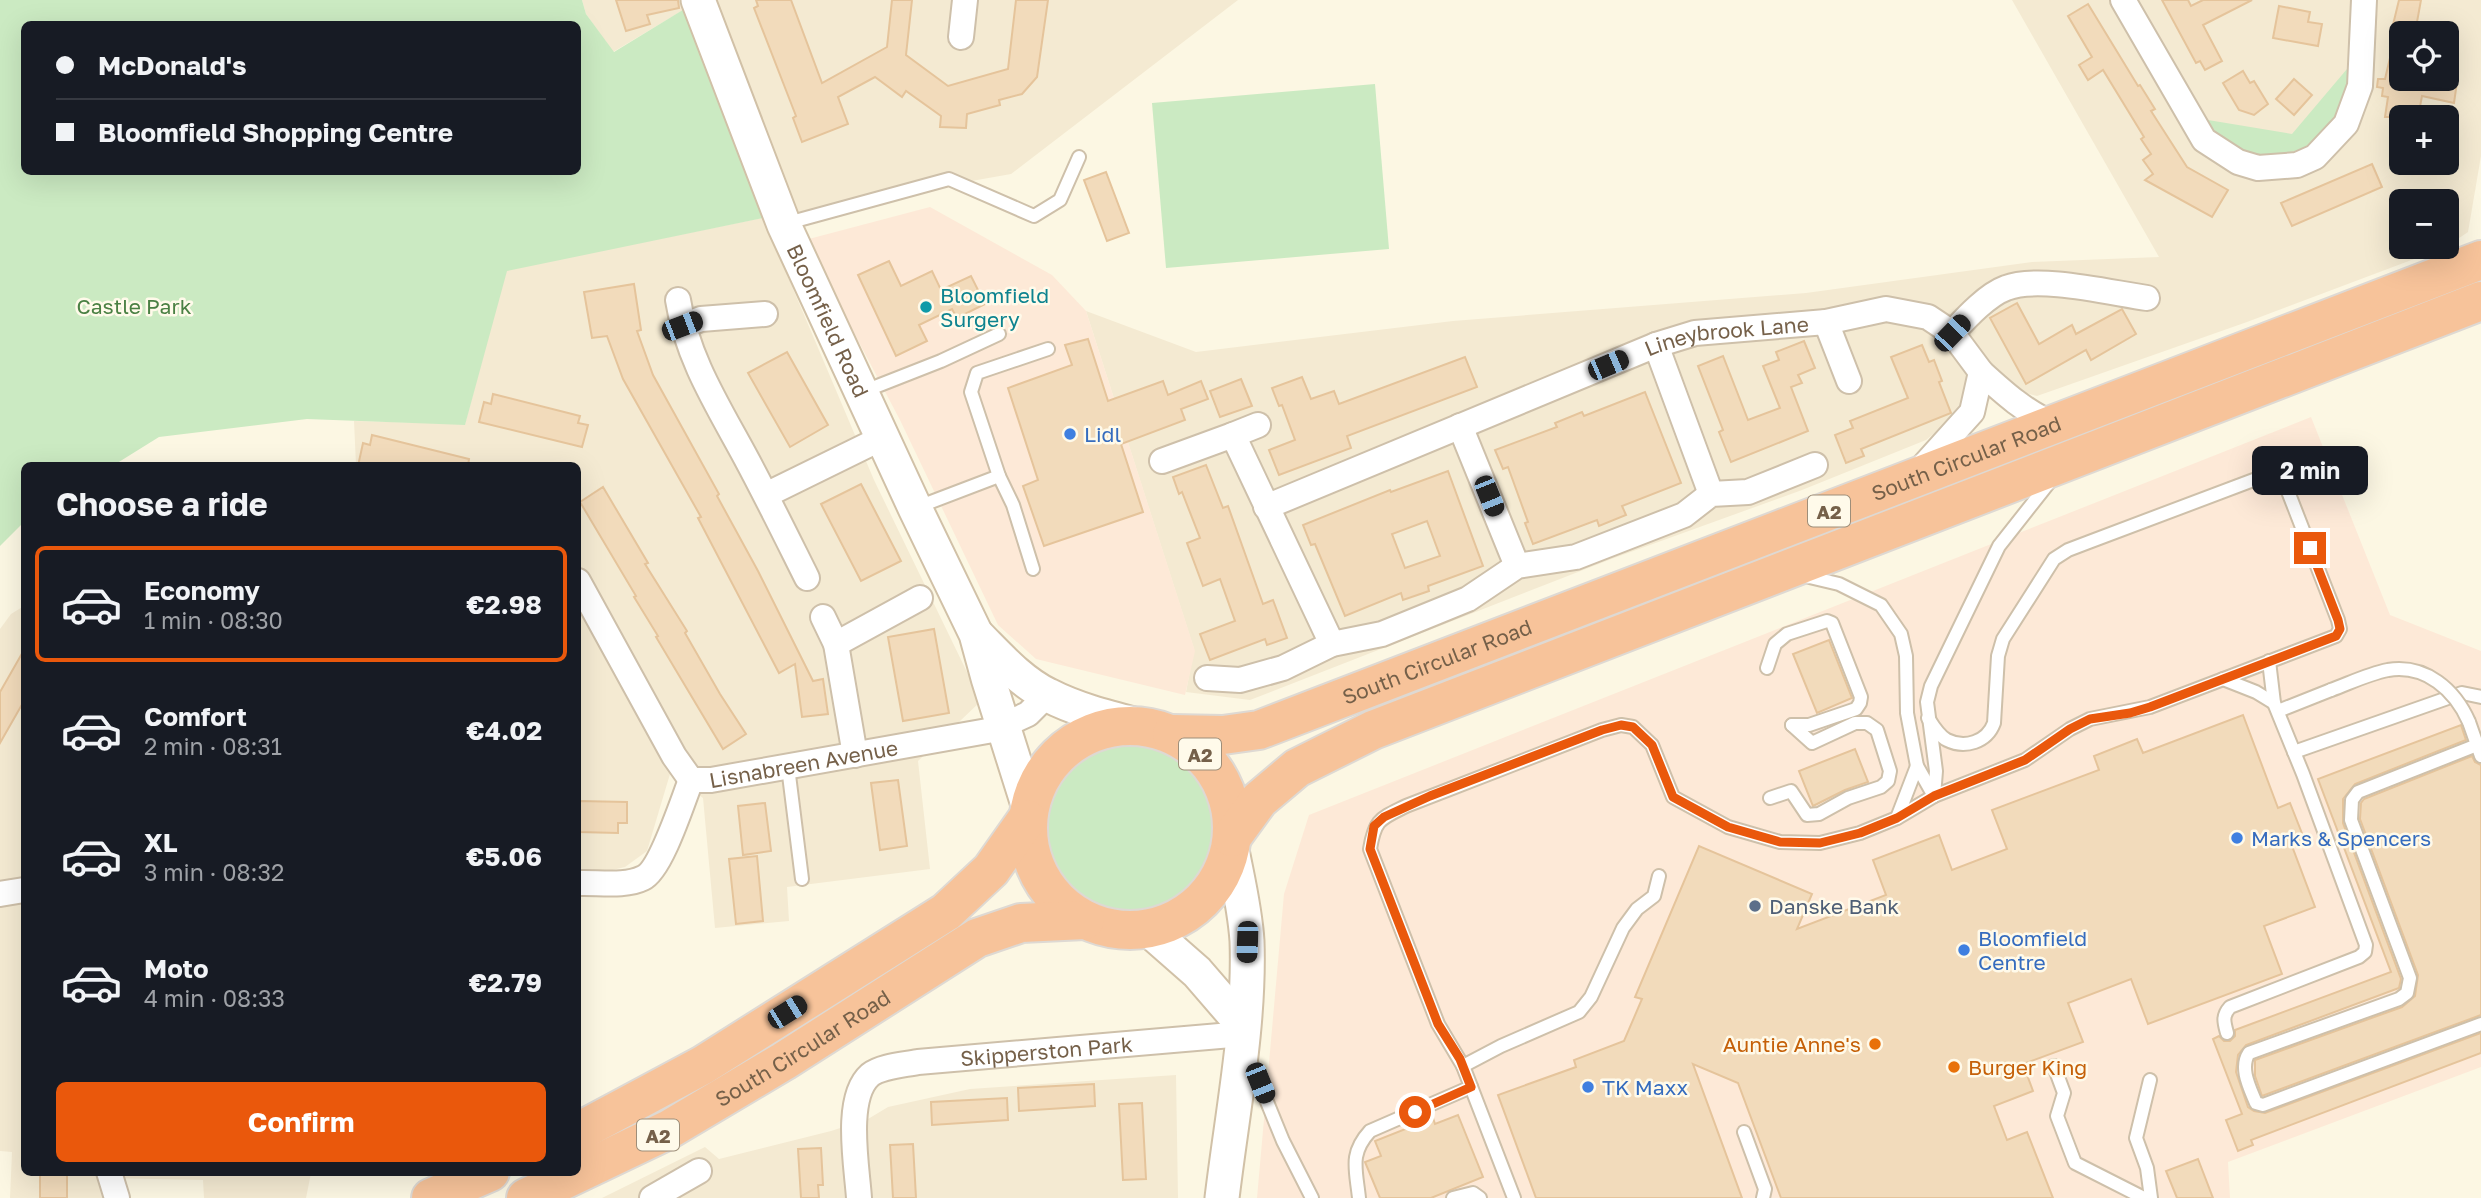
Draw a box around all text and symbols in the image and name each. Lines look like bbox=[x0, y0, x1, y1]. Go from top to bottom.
map controls bbox=[2389, 21, 2459, 259]
button: locate bbox=[2389, 21, 2459, 91]
text: McDonald's bbox=[98, 50, 246, 81]
button: + bbox=[2389, 105, 2459, 175]
text: Bloomfield Shopping Centre bbox=[98, 117, 453, 148]
button: − bbox=[2389, 189, 2459, 259]
street label: Bloomfield Road bbox=[781, 240, 875, 401]
place label: Bloomfield Surgery bbox=[940, 282, 1049, 332]
park label: Castle Park bbox=[76, 293, 192, 319]
marker: Bloomfield Surgery bbox=[918, 299, 934, 315]
car bbox=[659, 309, 706, 343]
street label: Lineybrook Lane bbox=[1640, 310, 1810, 361]
car bbox=[1930, 311, 1975, 355]
car bbox=[1585, 347, 1632, 383]
street label: South Circular Road bbox=[1868, 410, 2065, 506]
place label: Lidl bbox=[1084, 421, 1121, 447]
marker: Lidl bbox=[1062, 426, 1078, 442]
callout: 2 min bbox=[2252, 447, 2368, 496]
text: 2 min bbox=[2280, 456, 2340, 484]
car bbox=[1472, 473, 1507, 519]
text: Choose a ride bbox=[56, 485, 268, 523]
road number: A2 bbox=[1808, 496, 1850, 526]
route end bbox=[2294, 532, 2326, 564]
icon: car bbox=[60, 573, 123, 636]
text: Economy bbox=[144, 575, 260, 606]
text: €2.98 bbox=[466, 589, 542, 620]
text: 1 min · 08:30 bbox=[144, 606, 283, 634]
street label: South Circular Road bbox=[1338, 613, 1535, 710]
icon: car bbox=[60, 699, 123, 762]
text: Comfort bbox=[144, 701, 247, 732]
text: €4.02 bbox=[466, 715, 542, 746]
text: 2 min · 08:31 bbox=[144, 732, 282, 760]
street label: Lisnabreen Avenue bbox=[707, 734, 900, 793]
road number: A2 bbox=[1179, 738, 1221, 769]
icon: car bbox=[60, 825, 123, 888]
place label: Marks & Spencers bbox=[2251, 825, 2431, 851]
text: XL bbox=[144, 827, 178, 858]
marker: Marks & Spencers bbox=[2229, 830, 2245, 846]
text: €5.06 bbox=[466, 841, 542, 872]
text: 3 min · 08:32 bbox=[144, 858, 284, 886]
place label: Danske Bank bbox=[1769, 893, 1899, 919]
marker: Danske Bank bbox=[1747, 898, 1763, 914]
car bbox=[1236, 921, 1259, 963]
place label: Bloomfield Centre bbox=[1978, 925, 2087, 975]
marker: Bloomfield Centre bbox=[1956, 942, 1972, 958]
icon: car bbox=[60, 951, 123, 1014]
text: Moto bbox=[144, 953, 209, 984]
text: €2.79 bbox=[469, 967, 542, 998]
text: 4 min · 08:33 bbox=[144, 984, 285, 1012]
street label: South Circular Road bbox=[710, 984, 895, 1112]
car bbox=[764, 992, 811, 1032]
street label: Skipperston Park bbox=[959, 1031, 1134, 1071]
place label: Auntie Anne's bbox=[1723, 1031, 1861, 1057]
marker: Auntie Anne's bbox=[1867, 1036, 1883, 1052]
place label: Burger King bbox=[1968, 1054, 2087, 1080]
marker: Burger King bbox=[1946, 1059, 1962, 1075]
car bbox=[1243, 1060, 1278, 1106]
place label: TK Maxx bbox=[1602, 1074, 1688, 1100]
marker: TK Maxx bbox=[1580, 1079, 1596, 1095]
button: Confirm bbox=[56, 1082, 546, 1162]
route start bbox=[1399, 1096, 1431, 1128]
road number: A2 bbox=[637, 1120, 679, 1150]

